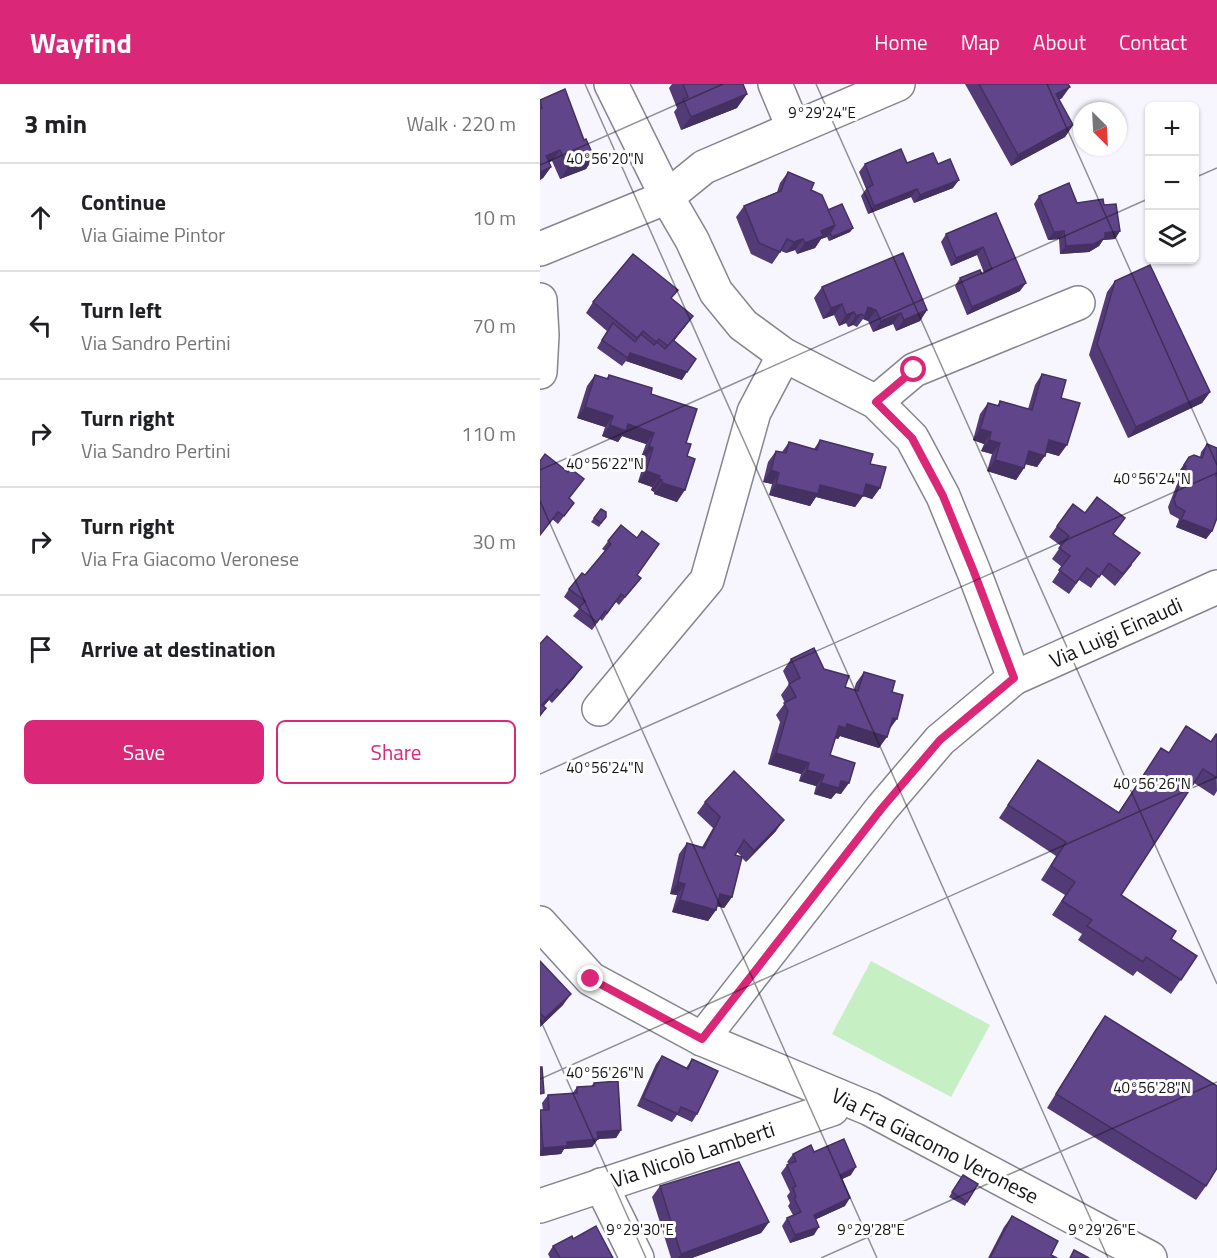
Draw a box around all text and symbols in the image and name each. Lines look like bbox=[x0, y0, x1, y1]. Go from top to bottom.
text: Wayfind bbox=[30, 21, 132, 64]
text: Home bbox=[874, 26, 928, 58]
text: Map bbox=[961, 26, 1000, 58]
text: About bbox=[1033, 26, 1086, 58]
text: Contact bbox=[1119, 26, 1187, 58]
text: 9°29'24"E bbox=[788, 101, 856, 124]
north arrow bbox=[1073, 102, 1127, 156]
map controls bbox=[1145, 102, 1199, 264]
button: + bbox=[1145, 102, 1199, 156]
text: 3 min bbox=[24, 104, 87, 143]
text: Walk · 220 m bbox=[407, 108, 516, 139]
text: 40°56'20"N bbox=[566, 147, 644, 170]
button: − bbox=[1145, 156, 1199, 210]
text: Continue bbox=[81, 185, 166, 219]
icon: ahead bbox=[24, 201, 57, 234]
text: 10 m bbox=[472, 202, 516, 233]
button: layers bbox=[1145, 210, 1199, 264]
text: Via Giaime Pintor bbox=[81, 219, 225, 250]
text: Turn left bbox=[81, 293, 162, 327]
icon: left bbox=[24, 309, 57, 342]
text: 70 m bbox=[472, 310, 516, 341]
text: Via Sandro Pertini bbox=[81, 327, 231, 358]
route start bbox=[900, 356, 926, 382]
text: Turn right bbox=[81, 401, 175, 435]
icon: right bbox=[24, 417, 57, 450]
text: 110 m bbox=[461, 418, 516, 449]
text: Via Sandro Pertini bbox=[81, 435, 231, 466]
text: 40°56'22"N bbox=[566, 452, 644, 475]
text: 40°56'24"N bbox=[1113, 467, 1191, 490]
text: Turn right bbox=[81, 509, 175, 543]
icon: right bbox=[24, 525, 57, 558]
text: 30 m bbox=[472, 526, 516, 557]
text: Via Fra Giacomo Veronese bbox=[81, 543, 299, 574]
street label: Via Luigi Einaudi bbox=[1044, 588, 1187, 676]
text: Arrive at destination bbox=[81, 632, 276, 666]
icon: arrive bbox=[24, 633, 57, 666]
button: Save bbox=[24, 720, 264, 784]
button: Share bbox=[276, 720, 516, 784]
text: 40°56'24"N bbox=[566, 756, 644, 779]
text: 40°56'26"N bbox=[1113, 772, 1191, 795]
route end bbox=[577, 965, 603, 991]
text: 40°56'26"N bbox=[566, 1061, 644, 1084]
text: 40°56'28"N bbox=[1113, 1076, 1191, 1099]
street label: Via Fra Giacomo Veronese bbox=[826, 1079, 1045, 1211]
street label: Via Nicolò Lamberti bbox=[607, 1112, 779, 1196]
text: 9°29'30"E bbox=[606, 1218, 674, 1241]
text: 9°29'28"E bbox=[837, 1218, 905, 1241]
text: 9°29'26"E bbox=[1068, 1218, 1136, 1241]

